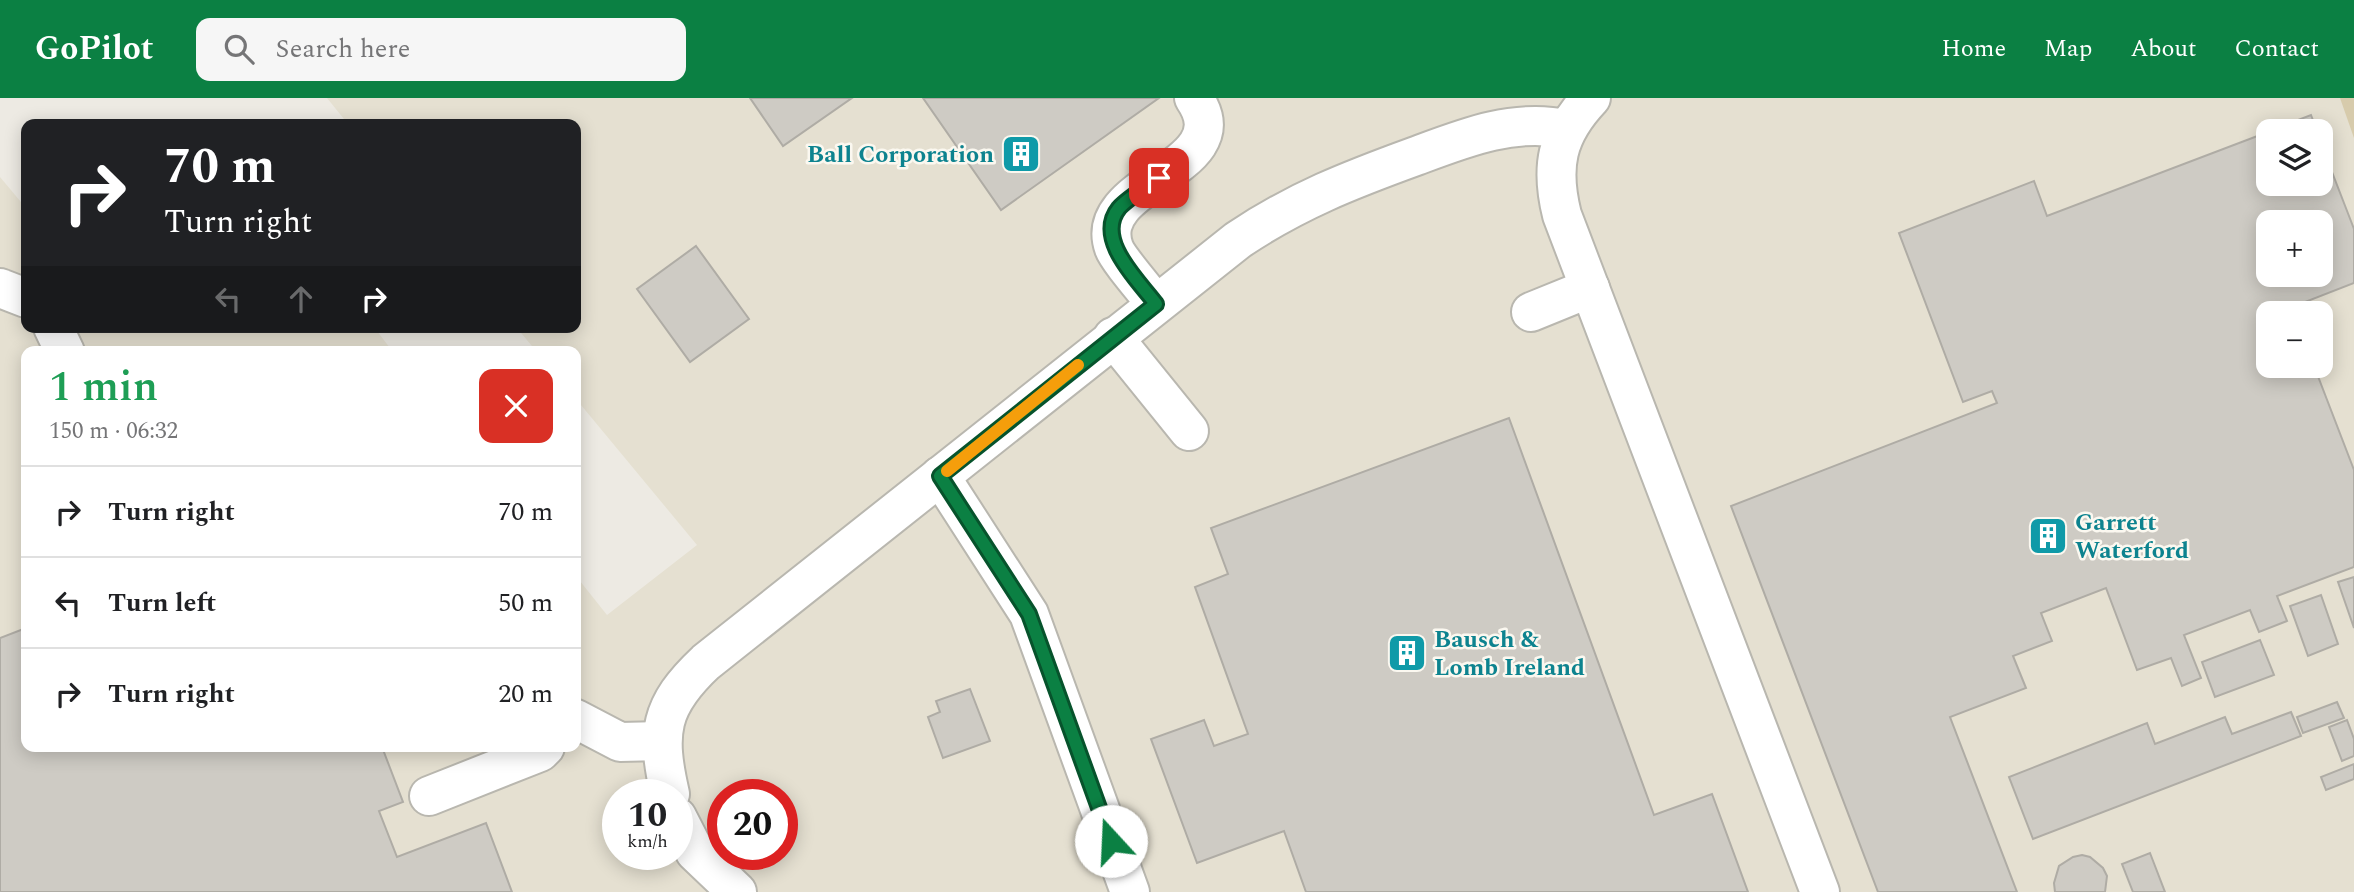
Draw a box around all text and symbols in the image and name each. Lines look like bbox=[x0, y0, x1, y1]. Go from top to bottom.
search box bbox=[196, 18, 686, 81]
text: GoPilot bbox=[35, 24, 154, 74]
text: Search here bbox=[276, 29, 410, 69]
icon: search bbox=[220, 30, 258, 68]
text: Home bbox=[1941, 31, 2006, 67]
text: Map bbox=[2044, 31, 2092, 67]
text: About bbox=[2130, 31, 2196, 67]
text: Contact bbox=[2234, 31, 2319, 67]
map controls bbox=[2256, 119, 2333, 378]
button: layers bbox=[2256, 119, 2333, 196]
text: 70 m bbox=[164, 130, 275, 205]
building icon: Ball Corporation bbox=[1000, 133, 1042, 175]
place label: Ball Corporation bbox=[807, 137, 994, 173]
icon: right bbox=[49, 147, 140, 238]
pin bbox=[1129, 148, 1189, 208]
icon: arrive bbox=[1140, 159, 1178, 197]
text: Turn right bbox=[164, 198, 312, 247]
button: + bbox=[2256, 210, 2333, 287]
icon: left bbox=[209, 280, 247, 318]
icon: ahead bbox=[282, 280, 320, 318]
icon: right bbox=[355, 280, 393, 318]
button: − bbox=[2256, 301, 2333, 378]
text: 1 min bbox=[49, 356, 158, 419]
button: close bbox=[479, 369, 553, 443]
text: 150 m · 06:32 bbox=[49, 414, 178, 449]
text: Turn right bbox=[108, 492, 235, 532]
text: 70 m bbox=[498, 492, 553, 532]
icon: right bbox=[49, 493, 87, 531]
place label: Garrett Waterford bbox=[2075, 505, 2189, 569]
building icon: Garrett Waterford bbox=[2027, 515, 2069, 557]
text: Turn left bbox=[108, 583, 216, 623]
text: 50 m bbox=[498, 583, 553, 623]
icon: left bbox=[49, 584, 87, 622]
place label: Bausch & Lomb Ireland bbox=[1434, 622, 1585, 686]
building icon: Bausch & Lomb Ireland bbox=[1386, 632, 1428, 674]
text: Turn right bbox=[108, 674, 235, 714]
text: 20 m bbox=[498, 674, 553, 714]
icon: right bbox=[49, 675, 87, 713]
speed limit sign: 20 bbox=[707, 779, 798, 870]
text: 10 bbox=[628, 789, 667, 842]
position arrow bbox=[1074, 804, 1148, 878]
text: km/h bbox=[627, 828, 668, 855]

